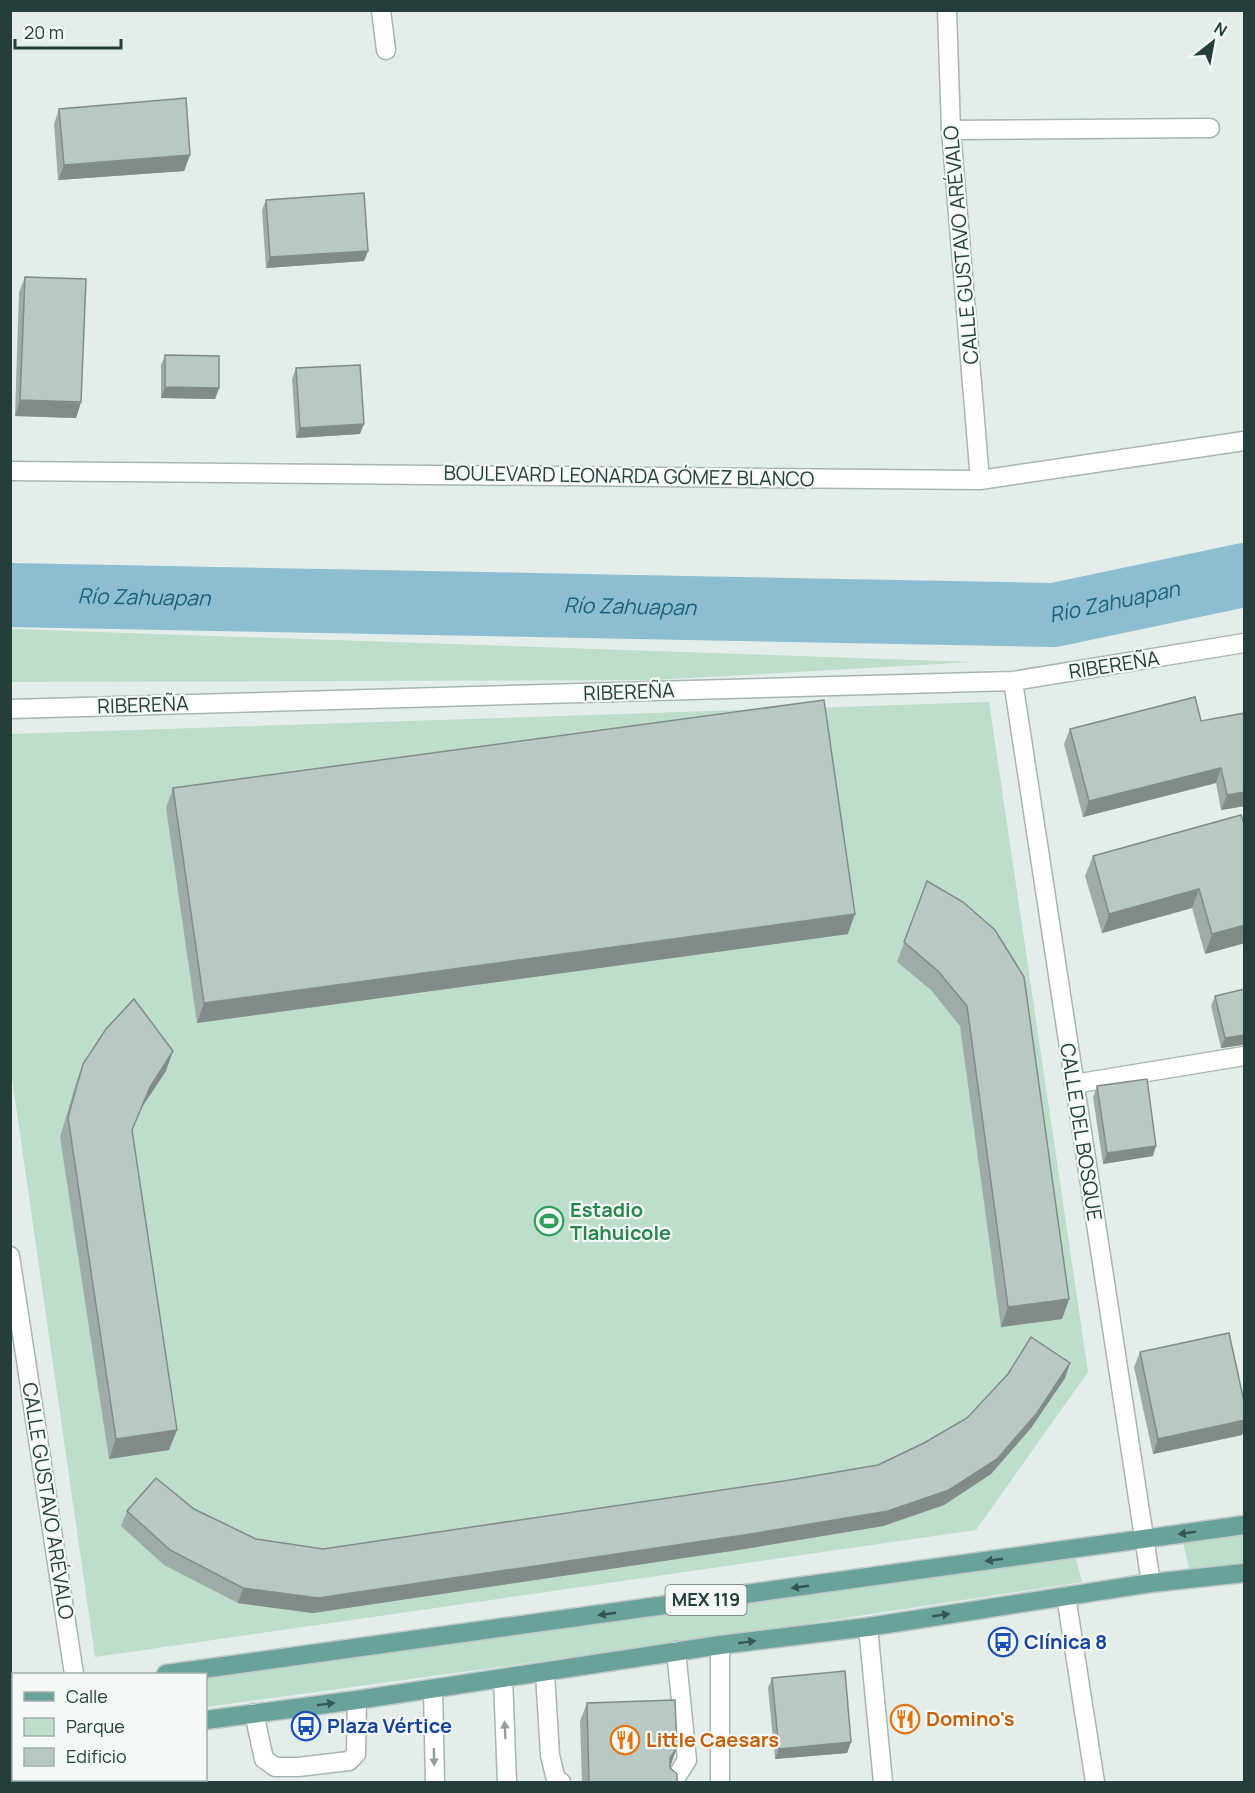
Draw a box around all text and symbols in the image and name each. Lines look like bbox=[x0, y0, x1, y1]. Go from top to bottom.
scale bar bbox=[15, 12, 122, 50]
north arrow bbox=[1183, 12, 1243, 72]
text: N bbox=[1210, 17, 1231, 42]
text: 20 m bbox=[24, 20, 64, 44]
street label: CALLE GUSTAVO ARÉVALO bbox=[937, 125, 984, 366]
street label: BOULEVARD LEONARDA GÓMEZ BLANCO bbox=[444, 459, 815, 492]
water label: Río Zahuapan bbox=[1047, 574, 1184, 629]
water label: Río Zahuapan bbox=[77, 581, 212, 612]
water label: Río Zahuapan bbox=[563, 591, 698, 621]
street label: RIBEREÑA bbox=[1067, 644, 1161, 685]
street label: RIBEREÑA bbox=[583, 676, 675, 707]
street label: RIBEREÑA bbox=[97, 689, 189, 720]
street label: CALLE DEL BOSQUE bbox=[1054, 1041, 1109, 1223]
place label: Estadio Tlahuicole bbox=[570, 1196, 671, 1246]
sports icon: Estadio Tlahuicole bbox=[533, 1205, 565, 1237]
street label: CALLE GUSTAVO ARÉVALO bbox=[16, 1381, 81, 1621]
one-way arrow bbox=[1177, 1529, 1196, 1538]
one-way arrow bbox=[984, 1556, 1003, 1565]
one-way arrow bbox=[791, 1582, 810, 1592]
road number: MEX 119 bbox=[666, 1585, 746, 1615]
one-way arrow bbox=[598, 1609, 617, 1618]
one-way arrow bbox=[931, 1611, 950, 1620]
bus stop icon: Clínica 8 bbox=[987, 1626, 1019, 1658]
place label: Clínica 8 bbox=[1024, 1628, 1107, 1655]
one-way arrow bbox=[738, 1637, 757, 1646]
legend bbox=[12, 1673, 207, 1781]
text: Calle bbox=[66, 1684, 108, 1708]
one-way arrow bbox=[317, 1700, 336, 1709]
restaurant icon: Domino's bbox=[889, 1703, 921, 1735]
place label: Domino's bbox=[926, 1705, 1015, 1732]
bus stop icon: Plaza Vértice bbox=[290, 1710, 322, 1742]
place label: Plaza Vértice bbox=[327, 1712, 452, 1739]
text: Parque bbox=[66, 1714, 125, 1738]
one-way arrow bbox=[501, 1721, 510, 1740]
restaurant icon: Little Caesars bbox=[609, 1724, 641, 1756]
place label: Little Caesars bbox=[646, 1726, 779, 1753]
text: Edificio bbox=[66, 1744, 127, 1768]
one-way arrow bbox=[430, 1747, 439, 1766]

